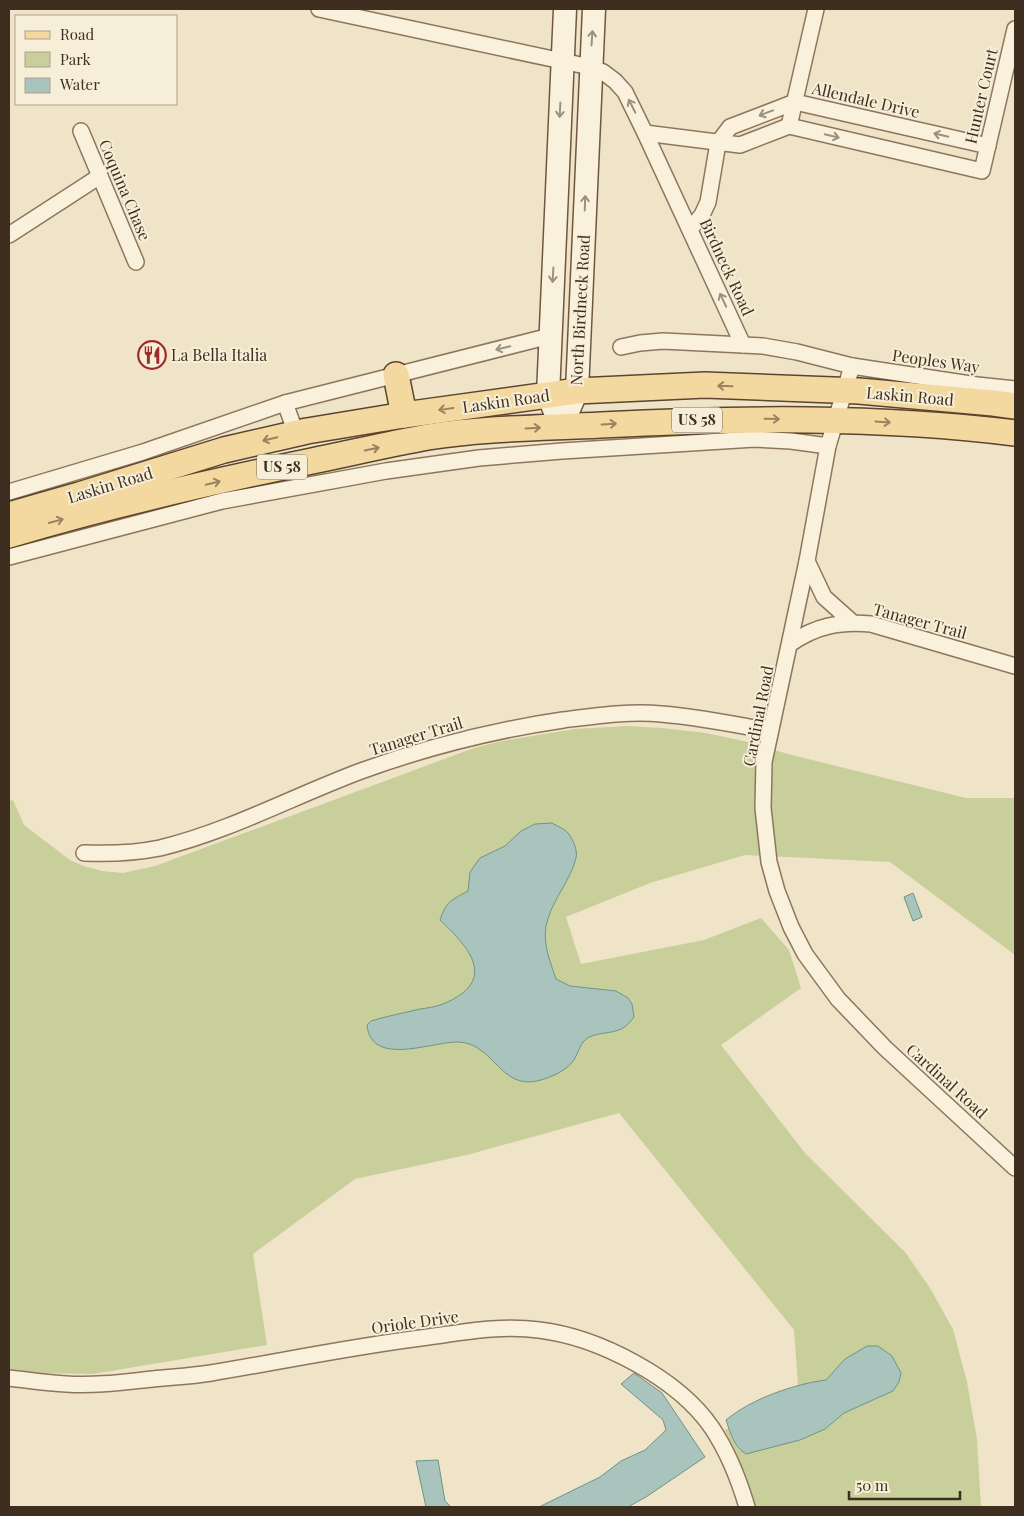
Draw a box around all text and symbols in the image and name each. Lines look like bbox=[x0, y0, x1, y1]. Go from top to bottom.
legend bbox=[15, 15, 178, 105]
text: Road bbox=[60, 24, 94, 44]
one-way arrow bbox=[588, 30, 597, 46]
street label: Hunter Court bbox=[959, 46, 1002, 146]
text: Park bbox=[60, 49, 92, 69]
text: Water bbox=[59, 74, 100, 94]
street label: Allendale Drive bbox=[809, 77, 922, 122]
one-way arrow bbox=[626, 98, 636, 113]
one-way arrow bbox=[556, 102, 565, 118]
one-way arrow bbox=[759, 109, 774, 118]
one-way arrow bbox=[933, 130, 949, 139]
one-way arrow bbox=[823, 132, 839, 141]
street label: Coquina Chase bbox=[95, 136, 156, 243]
one-way arrow bbox=[580, 195, 589, 211]
street label: Birdneck Road bbox=[696, 215, 759, 319]
street label: North Birdneck Road bbox=[565, 234, 594, 386]
one-way arrow bbox=[549, 267, 558, 283]
one-way arrow bbox=[717, 293, 727, 308]
restaurant icon: La Bella Italia bbox=[137, 340, 167, 370]
place label: La Bella Italia bbox=[171, 344, 267, 365]
one-way arrow bbox=[496, 344, 512, 353]
street label: Peoples Way bbox=[891, 344, 981, 377]
one-way arrow bbox=[717, 381, 734, 391]
street label: Laskin Road bbox=[865, 381, 955, 410]
street label: Laskin Road bbox=[461, 384, 551, 417]
one-way arrow bbox=[438, 404, 454, 414]
road number: US 58 bbox=[672, 408, 722, 432]
one-way arrow bbox=[763, 415, 779, 424]
one-way arrow bbox=[875, 417, 891, 426]
one-way arrow bbox=[601, 420, 617, 429]
one-way arrow bbox=[525, 424, 541, 433]
one-way arrow bbox=[263, 435, 279, 444]
one-way arrow bbox=[364, 443, 380, 453]
road number: US 58 bbox=[257, 454, 307, 480]
street label: Laskin Road bbox=[65, 462, 155, 507]
one-way arrow bbox=[205, 477, 221, 487]
one-way arrow bbox=[47, 516, 63, 525]
street label: Tanager Trail bbox=[871, 598, 970, 643]
street label: Cardinal Road bbox=[737, 664, 778, 768]
street label: Tanager Trail bbox=[367, 711, 465, 760]
street label: Cardinal Road bbox=[902, 1039, 992, 1123]
street label: Oriole Drive bbox=[370, 1305, 460, 1338]
scale bar bbox=[849, 1468, 960, 1500]
text: 50 m bbox=[856, 1475, 889, 1495]

